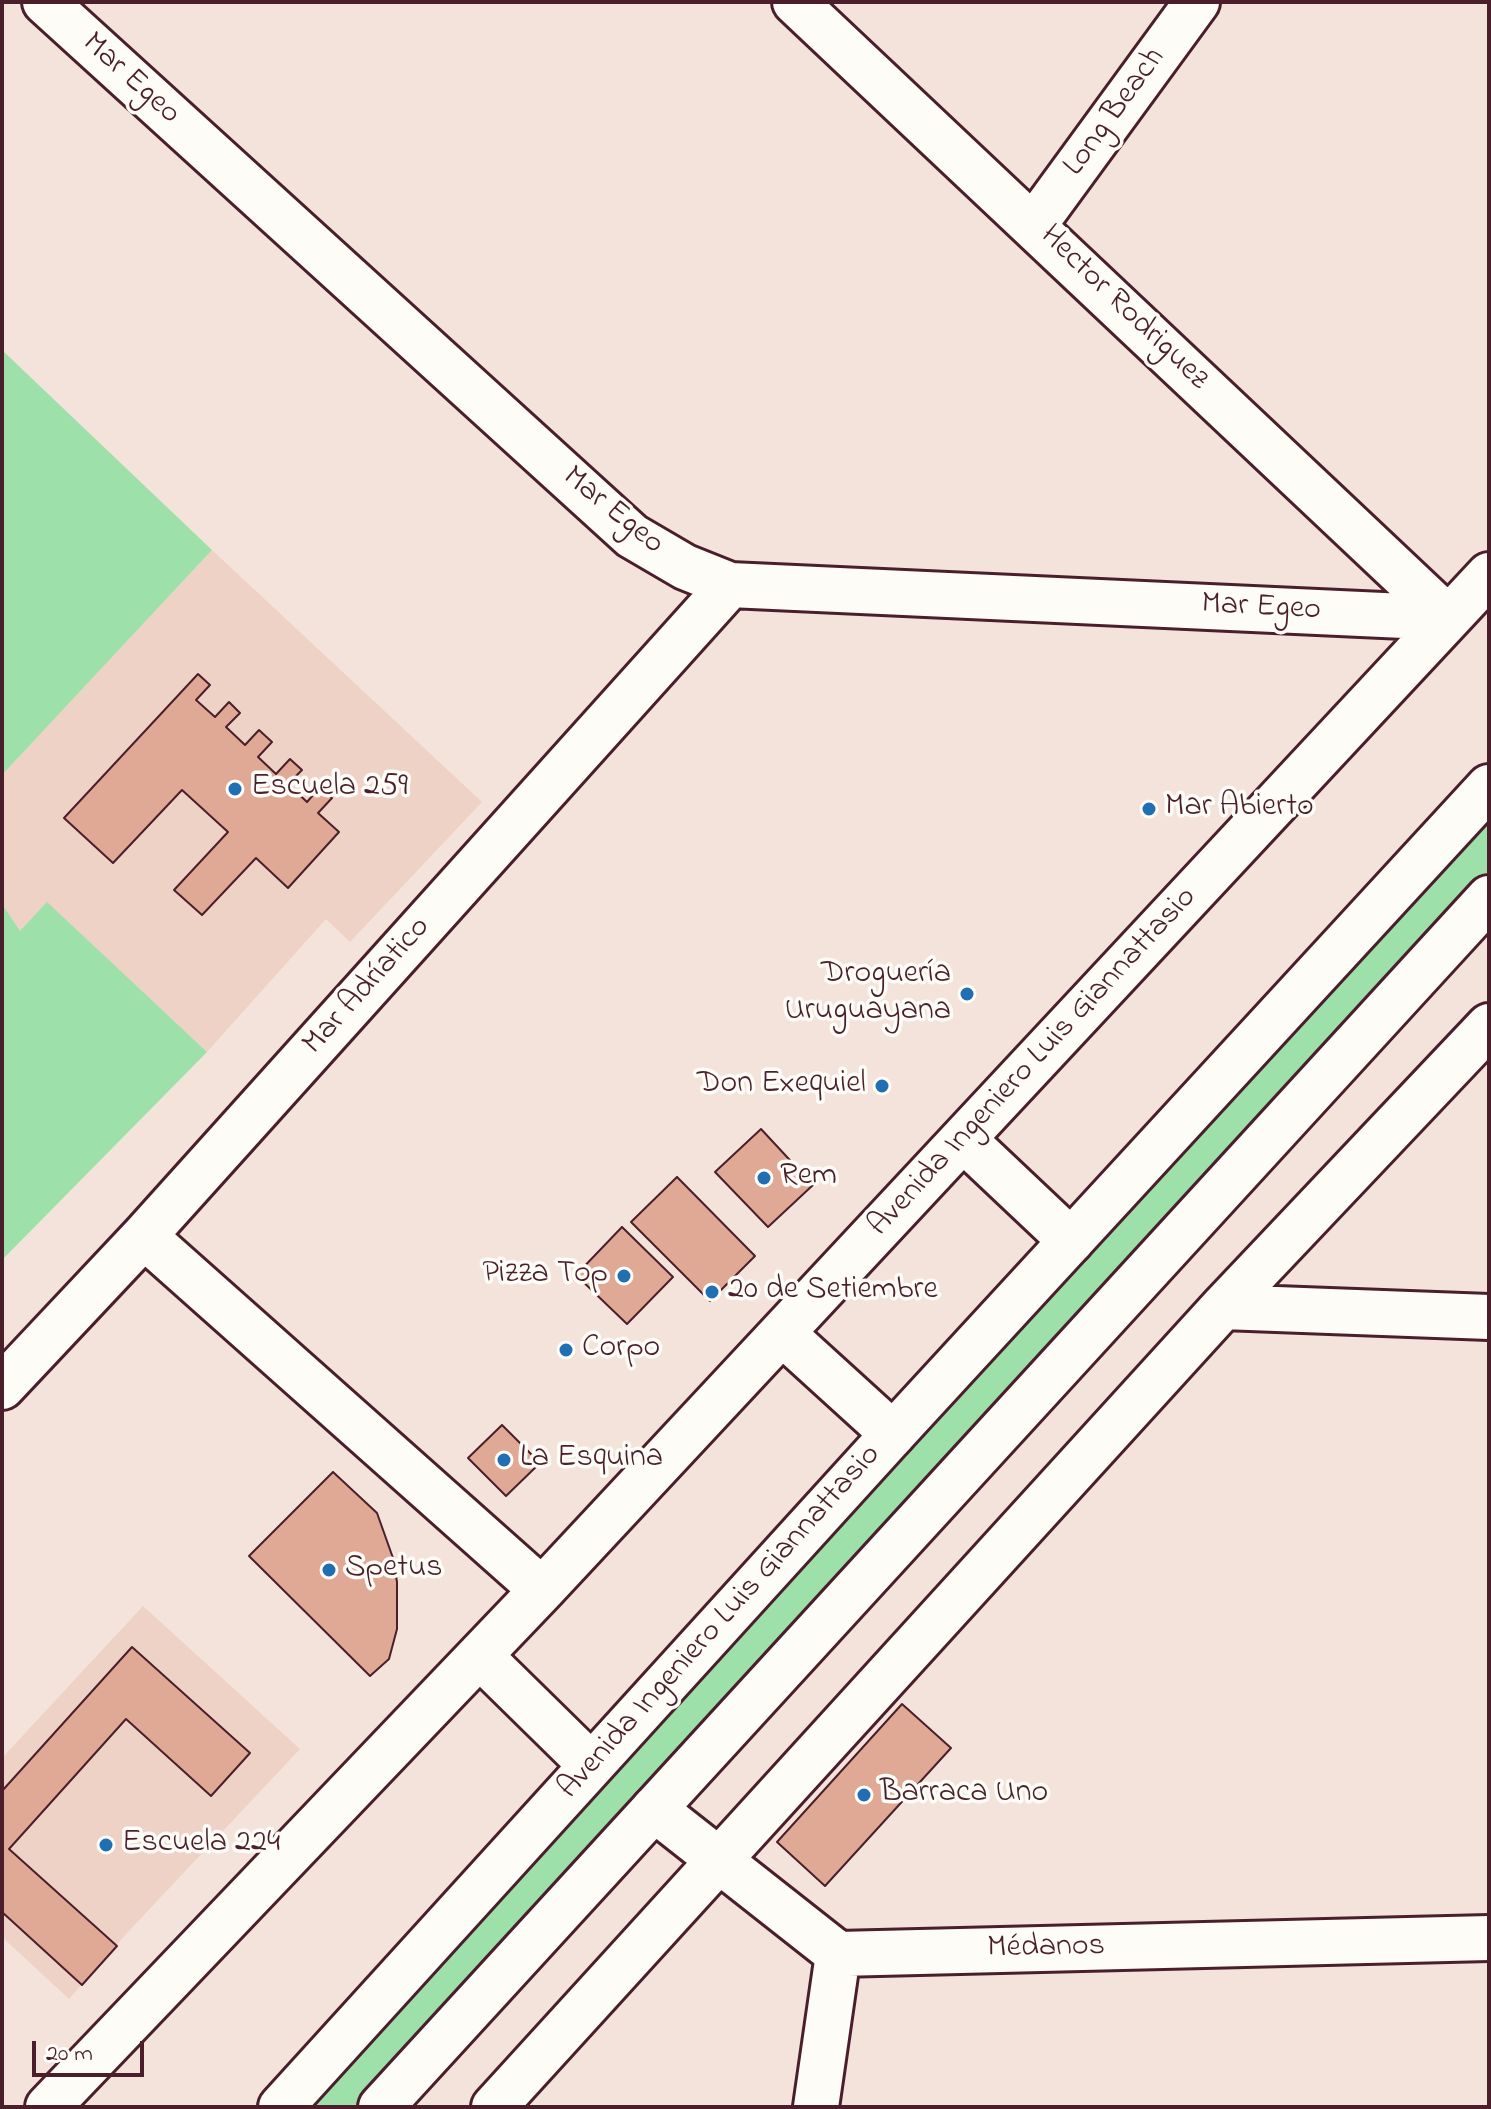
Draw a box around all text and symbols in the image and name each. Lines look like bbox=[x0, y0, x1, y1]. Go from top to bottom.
street label: Mar Egeo bbox=[73, 26, 187, 134]
street label: Long Beach bbox=[1057, 41, 1175, 185]
street label: Hector Rodriguez bbox=[1030, 218, 1216, 400]
street label: Mar Egeo bbox=[554, 460, 670, 564]
street label: Mar Egeo bbox=[1200, 587, 1322, 631]
place label: Escuela 259 bbox=[251, 770, 408, 808]
marker: Escuela 259 bbox=[226, 780, 244, 798]
place label: Mar Abierto bbox=[1165, 790, 1314, 828]
marker: Mar Abierto bbox=[1140, 800, 1158, 818]
street label: Avenida Ingeniero Luis Giannattasio bbox=[862, 880, 1206, 1246]
street label: Mar Adríatico bbox=[296, 910, 440, 1064]
place label: Droguería Uruguayana bbox=[785, 957, 951, 1032]
marker: Droguería Uruguayana bbox=[958, 985, 976, 1003]
place label: Don Exequiel bbox=[697, 1067, 866, 1105]
marker: Don Exequiel bbox=[873, 1077, 891, 1095]
place label: Rem bbox=[780, 1159, 837, 1197]
marker: Rem bbox=[755, 1169, 773, 1187]
place label: Pizza Top bbox=[482, 1257, 608, 1295]
marker: Pizza Top bbox=[615, 1267, 633, 1285]
place label: 20 de Setiembre bbox=[728, 1273, 938, 1311]
marker: 20 de Setiembre bbox=[703, 1283, 721, 1301]
place label: Corpo bbox=[582, 1331, 660, 1369]
marker: Corpo bbox=[557, 1341, 575, 1359]
street label: Avenida Ingeniero Luis Giannattasio bbox=[551, 1438, 891, 1808]
place label: La Esquina bbox=[520, 1441, 663, 1479]
marker: La Esquina bbox=[495, 1451, 513, 1469]
place label: Spetus bbox=[345, 1551, 443, 1589]
marker: Spetus bbox=[320, 1561, 338, 1579]
place label: Barraca Uno bbox=[880, 1776, 1048, 1814]
marker: Barraca Uno bbox=[855, 1786, 873, 1804]
place label: Escuela 224 bbox=[122, 1826, 280, 1864]
marker: Escuela 224 bbox=[97, 1836, 115, 1854]
street label: Médanos bbox=[987, 1929, 1105, 1969]
scale bar bbox=[36, 2025, 148, 2075]
text: 20 m bbox=[46, 2037, 93, 2072]

